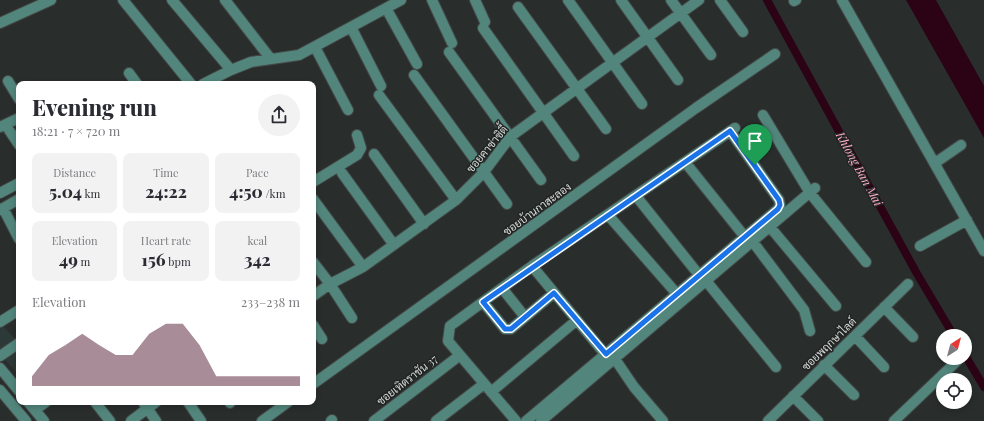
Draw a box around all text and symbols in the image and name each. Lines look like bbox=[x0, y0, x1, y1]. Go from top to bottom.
text: Evening run bbox=[32, 92, 157, 122]
button: share bbox=[258, 94, 300, 136]
street label: ซอยคาซ่าซิตี้ bbox=[460, 119, 511, 175]
text: 18:21 · 7 × 720 m bbox=[32, 122, 120, 139]
pin bbox=[738, 124, 772, 165]
water label: Khlong Ban Mai bbox=[832, 127, 887, 209]
icon: arrive bbox=[744, 130, 766, 152]
text: Distance bbox=[53, 165, 96, 180]
text: Time bbox=[153, 165, 179, 180]
text: Pace bbox=[246, 165, 269, 180]
street label: ซอยบ้านกาสะลอง bbox=[500, 179, 574, 238]
text: 5.04 bbox=[49, 180, 82, 202]
text: 24:22 bbox=[145, 180, 187, 202]
text: 4:50 bbox=[229, 180, 263, 202]
text: km bbox=[82, 186, 100, 201]
text: /km bbox=[263, 186, 285, 201]
text: Elevation bbox=[52, 233, 98, 248]
text: Heart rate bbox=[141, 233, 191, 248]
text: kcal bbox=[247, 233, 267, 248]
text: 49 bbox=[59, 248, 78, 270]
text: 156 bbox=[141, 248, 166, 270]
text: 342 bbox=[244, 248, 271, 270]
text: m bbox=[78, 254, 90, 269]
text: bpm bbox=[166, 254, 191, 269]
text: Elevation bbox=[32, 293, 86, 310]
text: 233–238 m bbox=[241, 293, 300, 310]
street label: ซอยพฤกษาไลต์ bbox=[798, 314, 859, 373]
north arrow bbox=[936, 329, 972, 365]
map controls bbox=[936, 329, 972, 409]
street label: ซอยเทิดราชัน 37 bbox=[373, 351, 441, 408]
button: locate bbox=[936, 373, 972, 409]

